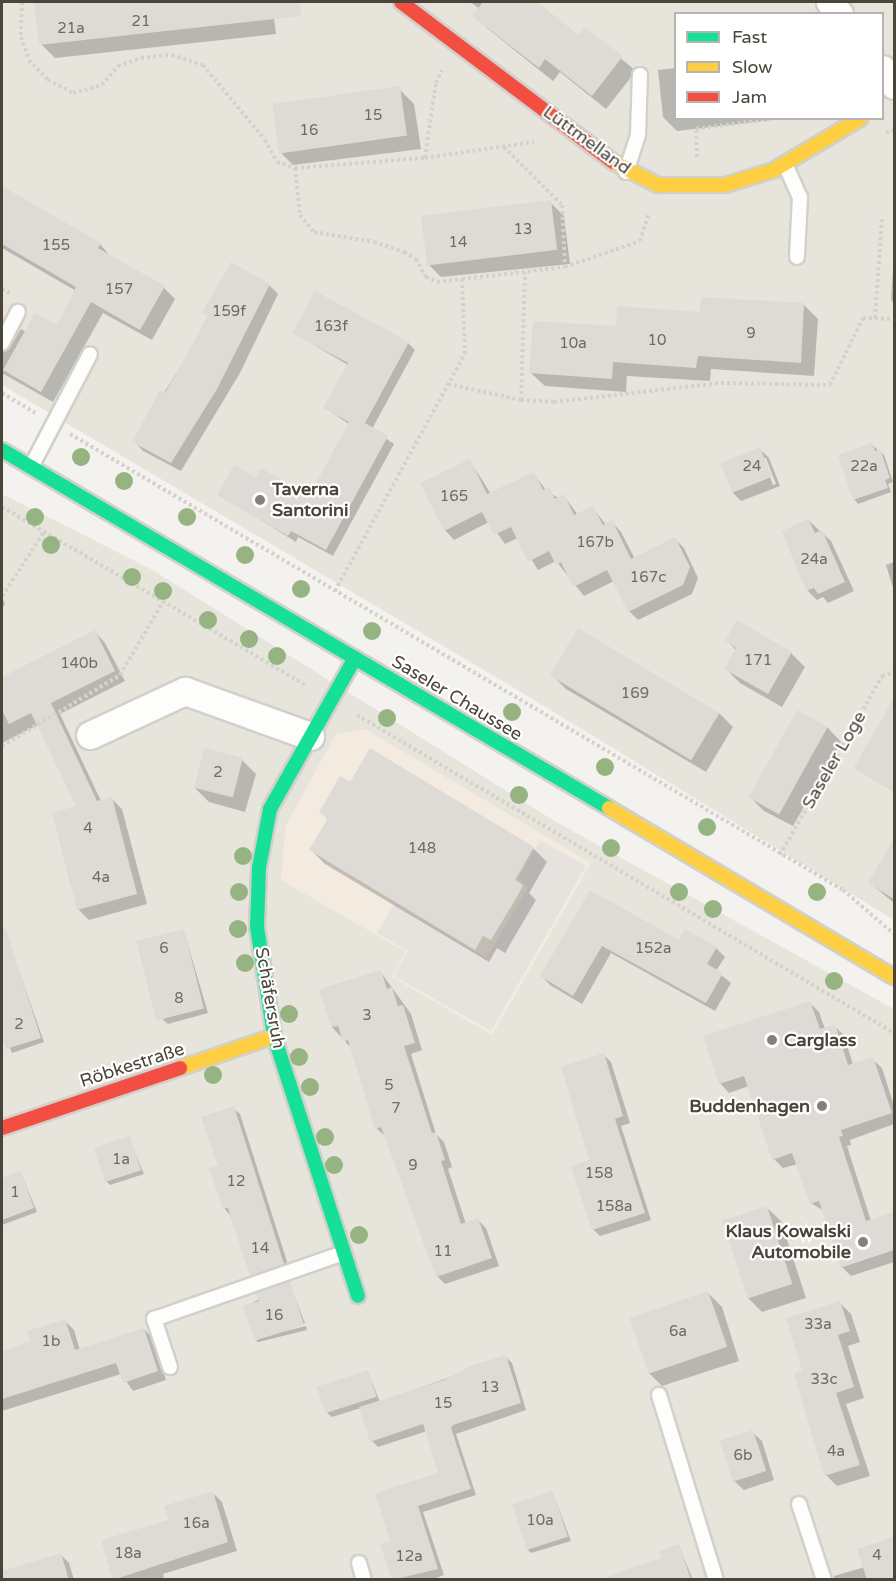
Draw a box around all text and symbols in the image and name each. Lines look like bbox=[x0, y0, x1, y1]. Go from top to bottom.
legend bbox=[674, 12, 884, 120]
house number: 21 bbox=[132, 13, 150, 31]
house number: 21a bbox=[57, 20, 85, 38]
text: Fast bbox=[732, 26, 767, 48]
text: Slow bbox=[732, 56, 773, 78]
text: Jam bbox=[732, 86, 767, 108]
street label: Lüttmelland bbox=[539, 101, 635, 179]
house number: 15 bbox=[364, 107, 382, 125]
house number: 16 bbox=[300, 122, 318, 140]
house number: 13 bbox=[514, 221, 532, 239]
house number: 14 bbox=[449, 234, 467, 252]
house number: 155 bbox=[42, 237, 70, 255]
house number: 157 bbox=[105, 281, 133, 299]
house number: 159f bbox=[212, 303, 246, 321]
house number: 163f bbox=[314, 318, 348, 336]
house number: 9 bbox=[746, 325, 756, 343]
house number: 10 bbox=[648, 332, 666, 350]
house number: 10a bbox=[559, 335, 587, 353]
house number: 24 bbox=[743, 458, 761, 476]
house number: 22a bbox=[850, 458, 878, 476]
place label: Taverna Santorini bbox=[272, 479, 348, 522]
house number: 165 bbox=[440, 488, 468, 506]
marker: Taverna Santorini bbox=[253, 493, 267, 507]
house number: 167b bbox=[576, 534, 614, 552]
house number: 24a bbox=[800, 551, 828, 569]
house number: 167c bbox=[630, 569, 666, 587]
street label: Saseler Chaussee bbox=[388, 651, 526, 745]
house number: 171 bbox=[744, 652, 772, 670]
house number: 140b bbox=[60, 655, 98, 673]
house number: 169 bbox=[621, 685, 649, 703]
street label: Saseler Loge bbox=[797, 707, 871, 813]
house number: 2 bbox=[213, 764, 223, 782]
house number: 4 bbox=[83, 820, 93, 838]
house number: 148 bbox=[408, 840, 436, 858]
house number: 4a bbox=[92, 869, 110, 887]
house number: 6 bbox=[159, 940, 169, 958]
house number: 152a bbox=[635, 940, 671, 958]
street label: Schäfersruh bbox=[250, 946, 290, 1050]
house number: 8 bbox=[174, 990, 184, 1008]
house number: 3 bbox=[362, 1007, 372, 1025]
house number: 2 bbox=[14, 1016, 24, 1034]
place label: Carglass bbox=[784, 1029, 856, 1051]
marker: Carglass bbox=[765, 1033, 779, 1047]
street label: Röbkestraße bbox=[77, 1038, 187, 1092]
house number: 5 bbox=[384, 1077, 394, 1095]
place label: Buddenhagen bbox=[689, 1095, 810, 1117]
marker: Buddenhagen bbox=[815, 1099, 829, 1113]
house number: 7 bbox=[391, 1100, 401, 1118]
house number: 1a bbox=[112, 1151, 130, 1169]
house number: 9 bbox=[408, 1157, 418, 1175]
house number: 158 bbox=[585, 1165, 613, 1183]
house number: 12 bbox=[227, 1173, 245, 1191]
house number: 1 bbox=[10, 1184, 20, 1202]
house number: 158a bbox=[596, 1198, 632, 1216]
place label: Klaus Kowalski Automobile bbox=[726, 1221, 851, 1264]
marker: Klaus Kowalski Automobile bbox=[856, 1235, 870, 1249]
house number: 14 bbox=[251, 1240, 269, 1258]
house number: 11 bbox=[434, 1243, 452, 1261]
house number: 16 bbox=[265, 1307, 283, 1325]
house number: 33a bbox=[804, 1316, 832, 1334]
house number: 6a bbox=[669, 1323, 687, 1341]
house number: 1b bbox=[42, 1333, 60, 1351]
house number: 33c bbox=[811, 1371, 837, 1389]
house number: 13 bbox=[481, 1379, 499, 1397]
house number: 15 bbox=[434, 1395, 452, 1413]
house number: 4a bbox=[827, 1443, 845, 1461]
house number: 6b bbox=[734, 1447, 752, 1465]
house number: 10a bbox=[526, 1512, 554, 1530]
house number: 16a bbox=[182, 1515, 210, 1533]
house number: 18a bbox=[114, 1545, 142, 1563]
house number: 4 bbox=[872, 1547, 882, 1565]
house number: 12a bbox=[395, 1548, 423, 1566]

